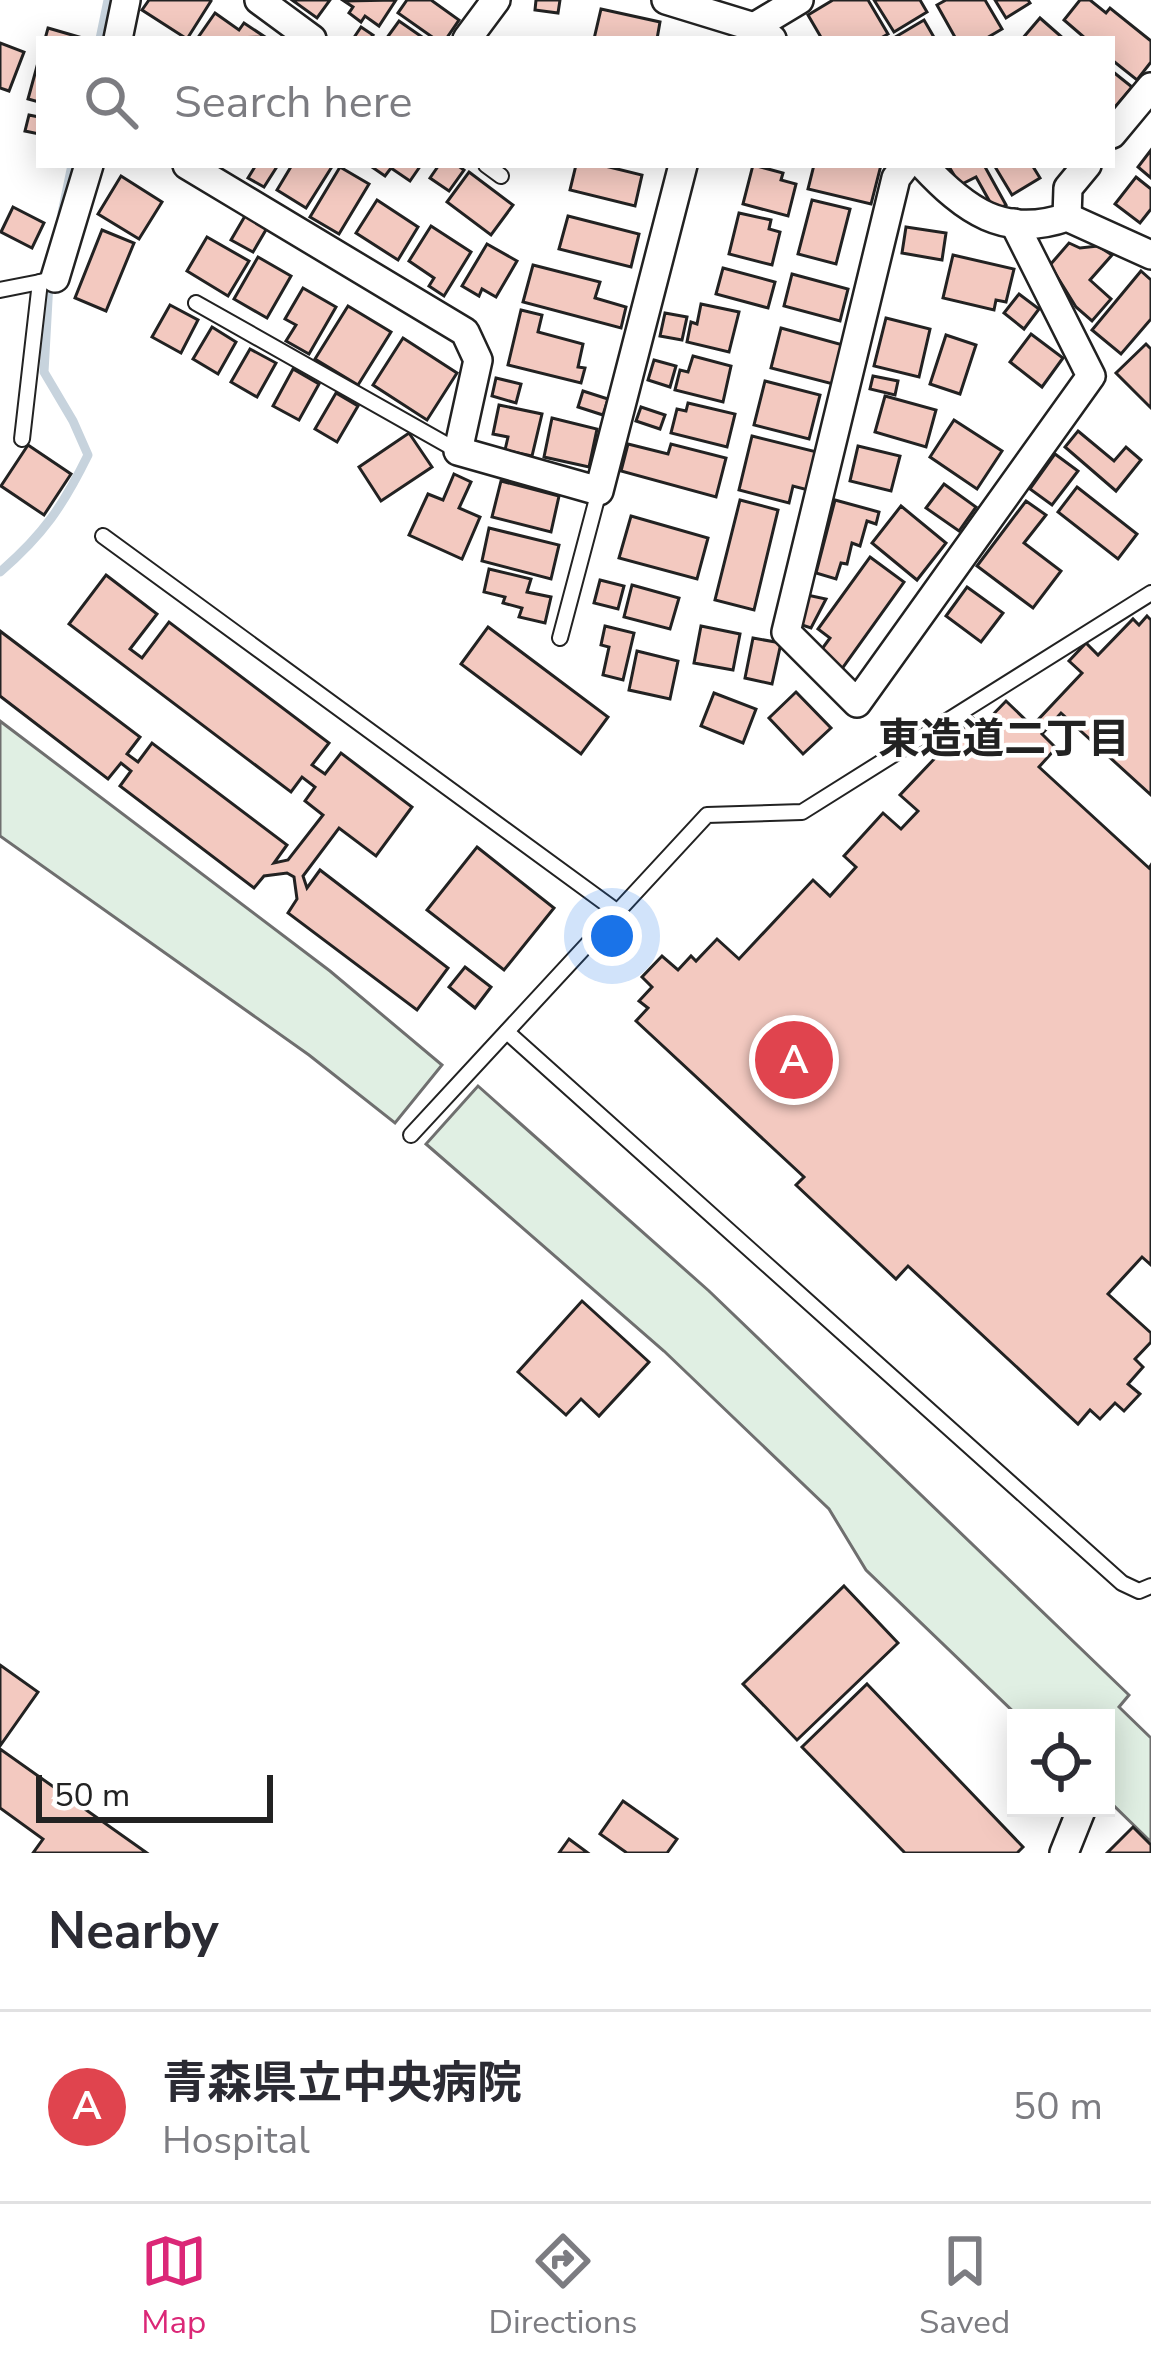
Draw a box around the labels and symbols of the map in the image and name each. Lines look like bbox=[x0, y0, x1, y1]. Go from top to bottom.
district label: 東造道二丁目 bbox=[878, 711, 1130, 768]
your location bbox=[582, 906, 642, 966]
pin: A bbox=[755, 1015, 833, 1105]
scale bar bbox=[36, 1769, 273, 1822]

